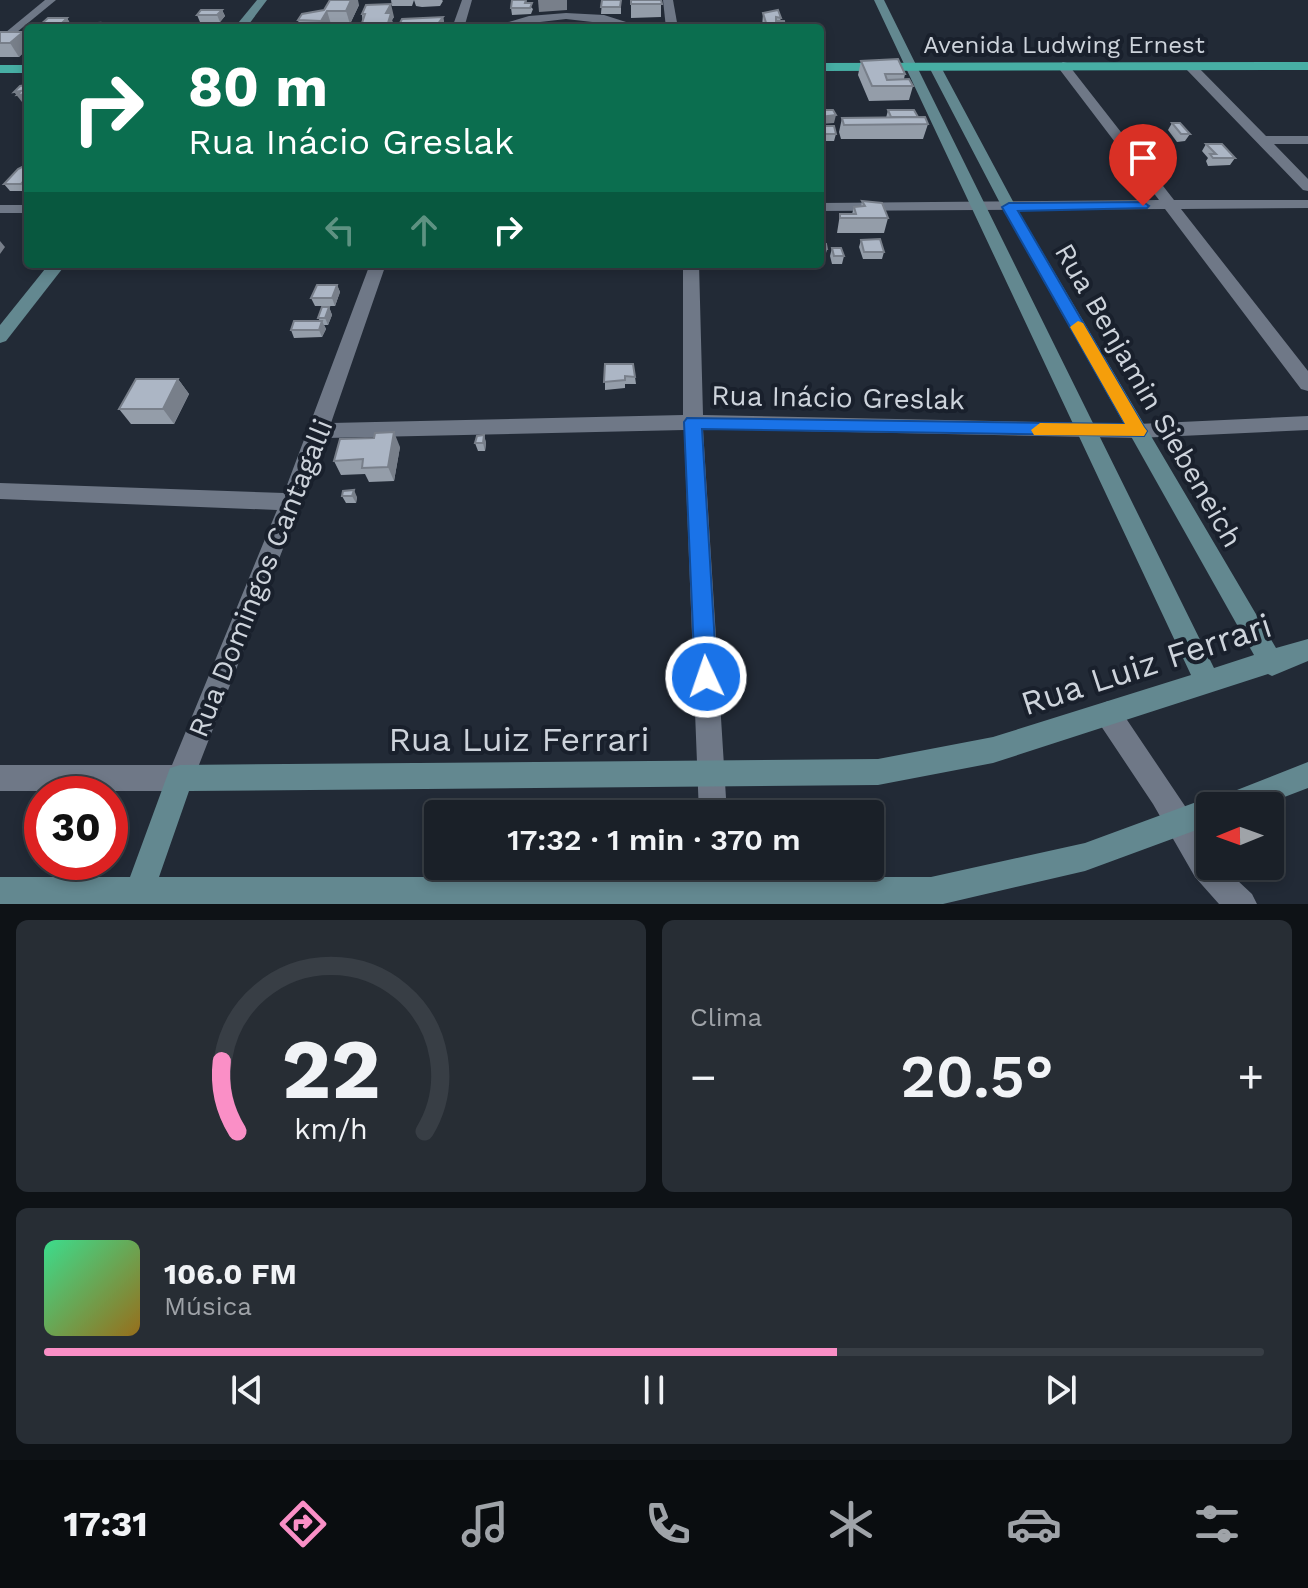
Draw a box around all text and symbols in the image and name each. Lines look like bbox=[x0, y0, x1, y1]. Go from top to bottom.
street label: Avenida Ludwing Ernest bbox=[923, 31, 1205, 59]
text: 80 m bbox=[188, 54, 328, 120]
icon: right bbox=[56, 56, 160, 160]
text: Rua Inácio Greslak bbox=[188, 121, 514, 163]
pin bbox=[1109, 124, 1177, 206]
icon: arrive bbox=[1121, 136, 1165, 180]
icon: left bbox=[318, 208, 362, 252]
icon: ahead bbox=[402, 208, 446, 252]
icon: right bbox=[486, 208, 530, 252]
street label: Rua Benjamin Siebeneich bbox=[1048, 237, 1249, 553]
street label: Rua Inácio Greslak bbox=[711, 379, 965, 416]
street label: Rua Domingos Cantagalli bbox=[181, 414, 339, 742]
street label: Rua Luiz Ferrari bbox=[1016, 605, 1276, 723]
position arrow bbox=[664, 635, 748, 719]
street label: Rua Luiz Ferrari bbox=[389, 719, 649, 759]
speed limit sign: 30 bbox=[24, 776, 128, 880]
north arrow bbox=[1196, 792, 1284, 880]
map controls bbox=[1196, 792, 1284, 880]
text: 17:32 · 1 min · 370 m bbox=[507, 822, 801, 857]
text: Clima bbox=[690, 1002, 762, 1032]
text: 22 bbox=[281, 1021, 381, 1118]
text: 20.5° bbox=[900, 1041, 1054, 1112]
text: − bbox=[690, 1051, 717, 1103]
text: + bbox=[1237, 1051, 1264, 1103]
text: km/h bbox=[294, 1112, 368, 1146]
text: 106.0 FM bbox=[164, 1256, 297, 1291]
text: Música bbox=[164, 1291, 252, 1321]
icon: previous bbox=[225, 1368, 269, 1412]
icon: pause bbox=[632, 1368, 676, 1412]
icon: next bbox=[1039, 1368, 1083, 1412]
icon: directions bbox=[275, 1496, 331, 1552]
icon: music bbox=[457, 1496, 513, 1552]
icon: phone bbox=[640, 1496, 696, 1552]
icon: climate bbox=[823, 1496, 879, 1552]
icon: car bbox=[1006, 1496, 1062, 1552]
icon: filters bbox=[1189, 1496, 1245, 1552]
text: 17:31 bbox=[63, 1503, 148, 1545]

